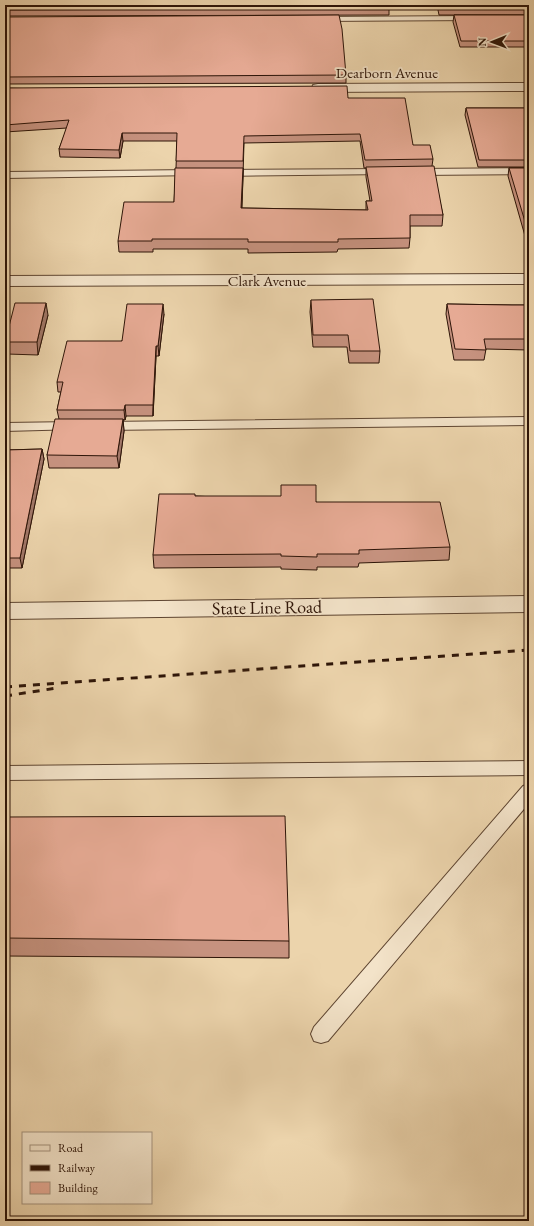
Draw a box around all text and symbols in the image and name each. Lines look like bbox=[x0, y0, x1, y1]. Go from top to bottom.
north arrow bbox=[472, 22, 512, 62]
text: N bbox=[475, 38, 489, 47]
street label: Dearborn Avenue bbox=[336, 63, 438, 82]
street label: Clark Avenue bbox=[228, 271, 306, 290]
street label: State Line Road bbox=[212, 595, 323, 619]
legend bbox=[22, 1132, 152, 1204]
text: Road bbox=[58, 1140, 84, 1156]
text: Railway bbox=[58, 1160, 96, 1176]
text: Building bbox=[58, 1180, 99, 1196]

